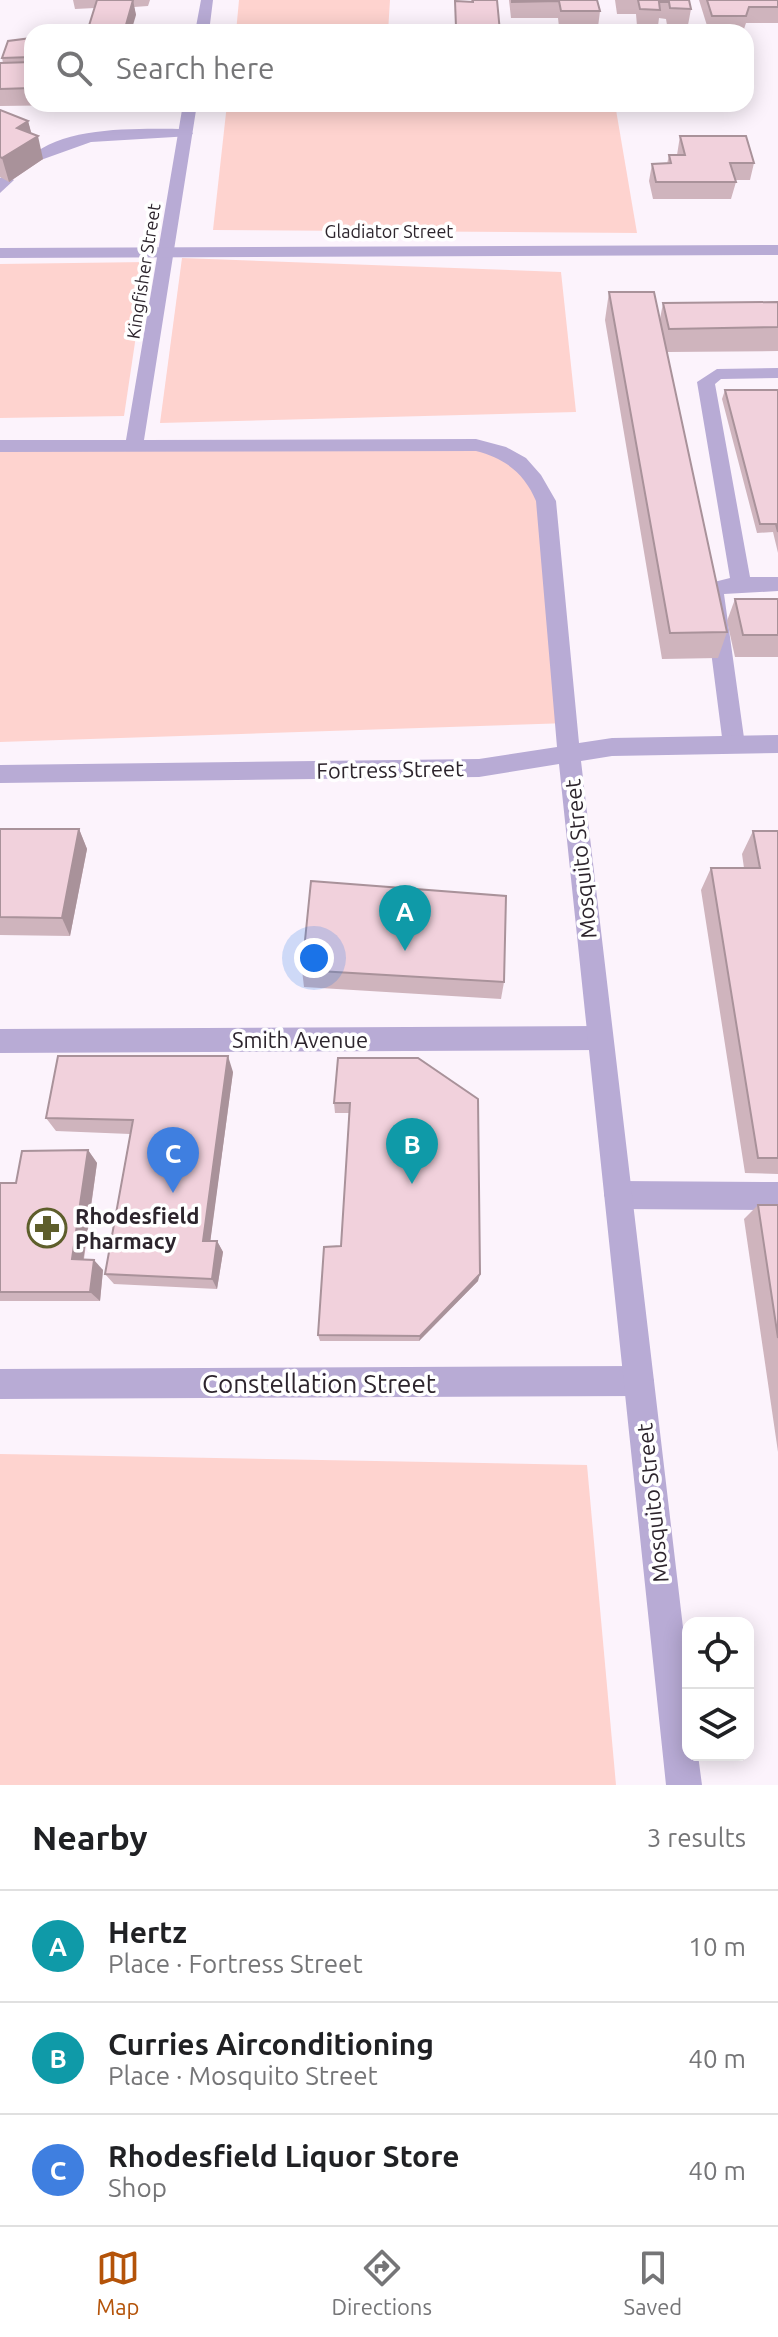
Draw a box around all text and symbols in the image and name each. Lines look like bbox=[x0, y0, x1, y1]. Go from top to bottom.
search box bbox=[24, 24, 754, 112]
icon: search bbox=[52, 46, 96, 90]
text: Search here bbox=[116, 51, 275, 85]
street label: Kingfisher Street bbox=[122, 202, 164, 340]
street label: Gladiator Street bbox=[325, 221, 453, 241]
street label: Fortress Street bbox=[316, 755, 464, 783]
street label: Mosquito Street bbox=[559, 778, 601, 940]
pin: A bbox=[379, 885, 431, 951]
your location bbox=[294, 938, 334, 978]
street label: Smith Avenue bbox=[232, 1027, 368, 1052]
pin: B bbox=[386, 1118, 438, 1184]
pin: C bbox=[147, 1127, 199, 1193]
place label: Rhodesfield Pharmacy bbox=[75, 1203, 199, 1253]
pharmacy icon: Rhodesfield Pharmacy bbox=[26, 1207, 68, 1249]
street label: Constellation Street bbox=[202, 1369, 436, 1398]
street label: Mosquito Street bbox=[631, 1422, 673, 1584]
map controls bbox=[682, 1617, 754, 1761]
button: locate bbox=[682, 1617, 754, 1689]
button: layers bbox=[682, 1689, 754, 1761]
text: Nearby bbox=[32, 1818, 147, 1856]
text: 3 results bbox=[647, 1823, 746, 1852]
text: Hertz bbox=[108, 1915, 187, 1949]
text: A bbox=[49, 1932, 67, 1961]
text: 10 m bbox=[688, 1932, 746, 1961]
text: Place · Fortress Street bbox=[108, 1949, 363, 1978]
text: Curries Airconditioning bbox=[108, 2027, 434, 2061]
text: B bbox=[49, 2044, 67, 2073]
text: 40 m bbox=[688, 2044, 746, 2073]
text: Place · Mosquito Street bbox=[108, 2061, 378, 2090]
text: Rhodesfield Liquor Store bbox=[108, 2139, 460, 2173]
text: C bbox=[50, 2156, 66, 2185]
text: 40 m bbox=[688, 2156, 746, 2185]
text: Shop bbox=[108, 2173, 167, 2202]
tab: Map bbox=[96, 2246, 140, 2319]
tab: Directions bbox=[331, 2246, 432, 2319]
tab: Saved bbox=[624, 2246, 682, 2319]

